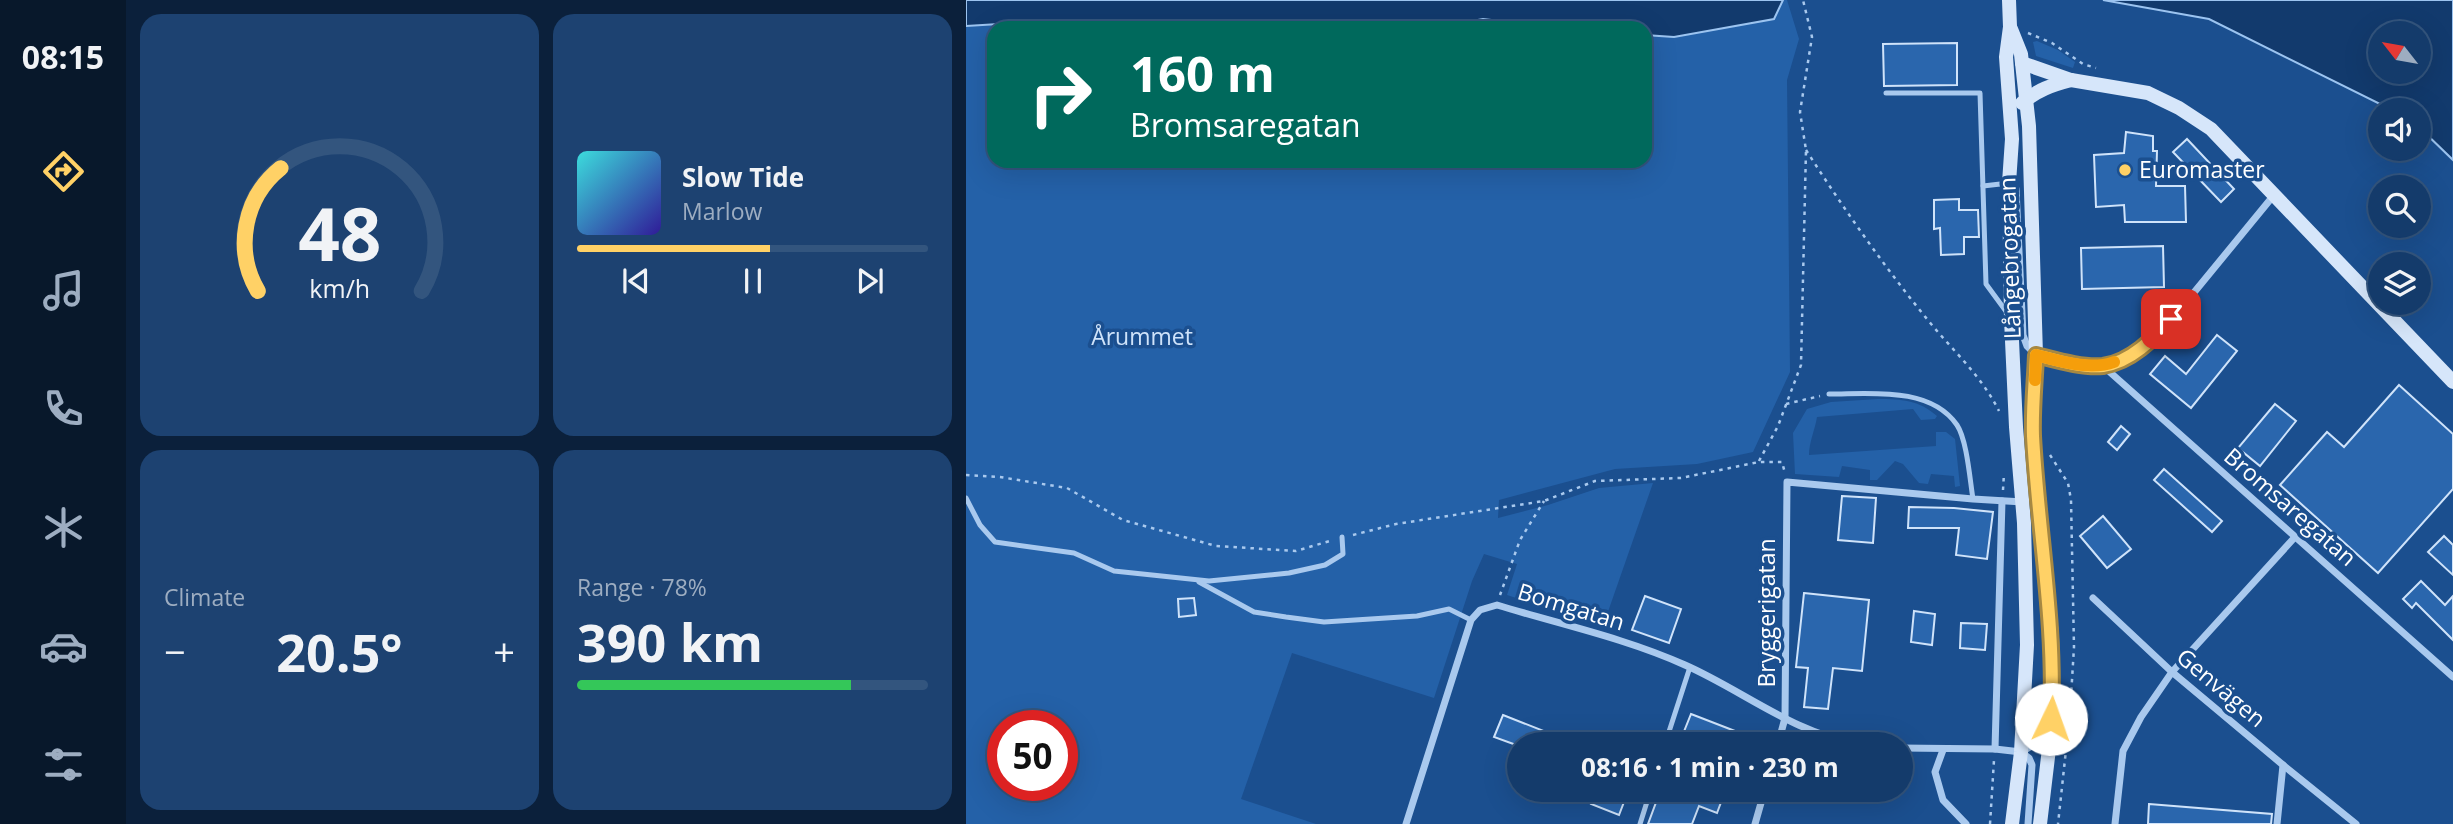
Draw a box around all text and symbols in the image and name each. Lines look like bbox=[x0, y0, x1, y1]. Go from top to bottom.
north arrow bbox=[2368, 21, 2431, 84]
map controls bbox=[2368, 21, 2431, 315]
text: 08:15 bbox=[22, 35, 104, 78]
text: 160 m bbox=[1130, 40, 1275, 106]
icon: right bbox=[1015, 49, 1106, 140]
button: sound bbox=[2368, 98, 2431, 161]
text: Bromsaregatan bbox=[1130, 103, 1361, 146]
icon: directions bbox=[39, 147, 88, 196]
place label: Euromaster bbox=[2139, 153, 2265, 185]
text: Slow Tide bbox=[682, 159, 804, 195]
marker: Euromaster bbox=[2117, 162, 2133, 178]
button: search bbox=[2368, 175, 2431, 238]
street label: Långebrogatan bbox=[1990, 177, 2028, 340]
text: 48 bbox=[298, 184, 381, 283]
text: Marlow bbox=[682, 195, 762, 227]
button: layers bbox=[2368, 252, 2431, 315]
icon: previous bbox=[617, 262, 655, 300]
icon: pause bbox=[734, 262, 772, 300]
icon: next bbox=[851, 262, 889, 300]
icon: music bbox=[39, 266, 88, 315]
text: km/h bbox=[309, 271, 370, 305]
pin bbox=[2141, 289, 2201, 349]
icon: arrive bbox=[2152, 300, 2190, 338]
park label: Årummet bbox=[1091, 320, 1193, 352]
icon: phone bbox=[39, 384, 88, 433]
street label: Bromsaregatan bbox=[2218, 440, 2364, 573]
icon: climate bbox=[39, 503, 88, 552]
street label: Bryggerigatan bbox=[1750, 538, 1782, 688]
text: Range · 78% bbox=[577, 571, 707, 603]
street label: Bomgatan bbox=[1514, 575, 1629, 637]
text: Climate bbox=[164, 581, 245, 613]
text: 390 km bbox=[577, 606, 763, 677]
text: 20.5° bbox=[276, 616, 403, 687]
icon: car bbox=[39, 622, 88, 671]
text: − bbox=[164, 625, 186, 677]
text: + bbox=[493, 625, 515, 677]
street label: Genvägen bbox=[2170, 640, 2273, 734]
position arrow bbox=[2014, 682, 2088, 756]
speed limit sign: 50 bbox=[987, 710, 1078, 801]
icon: filters bbox=[39, 740, 88, 789]
text: 08:16 · 1 min · 230 m bbox=[1581, 749, 1839, 785]

